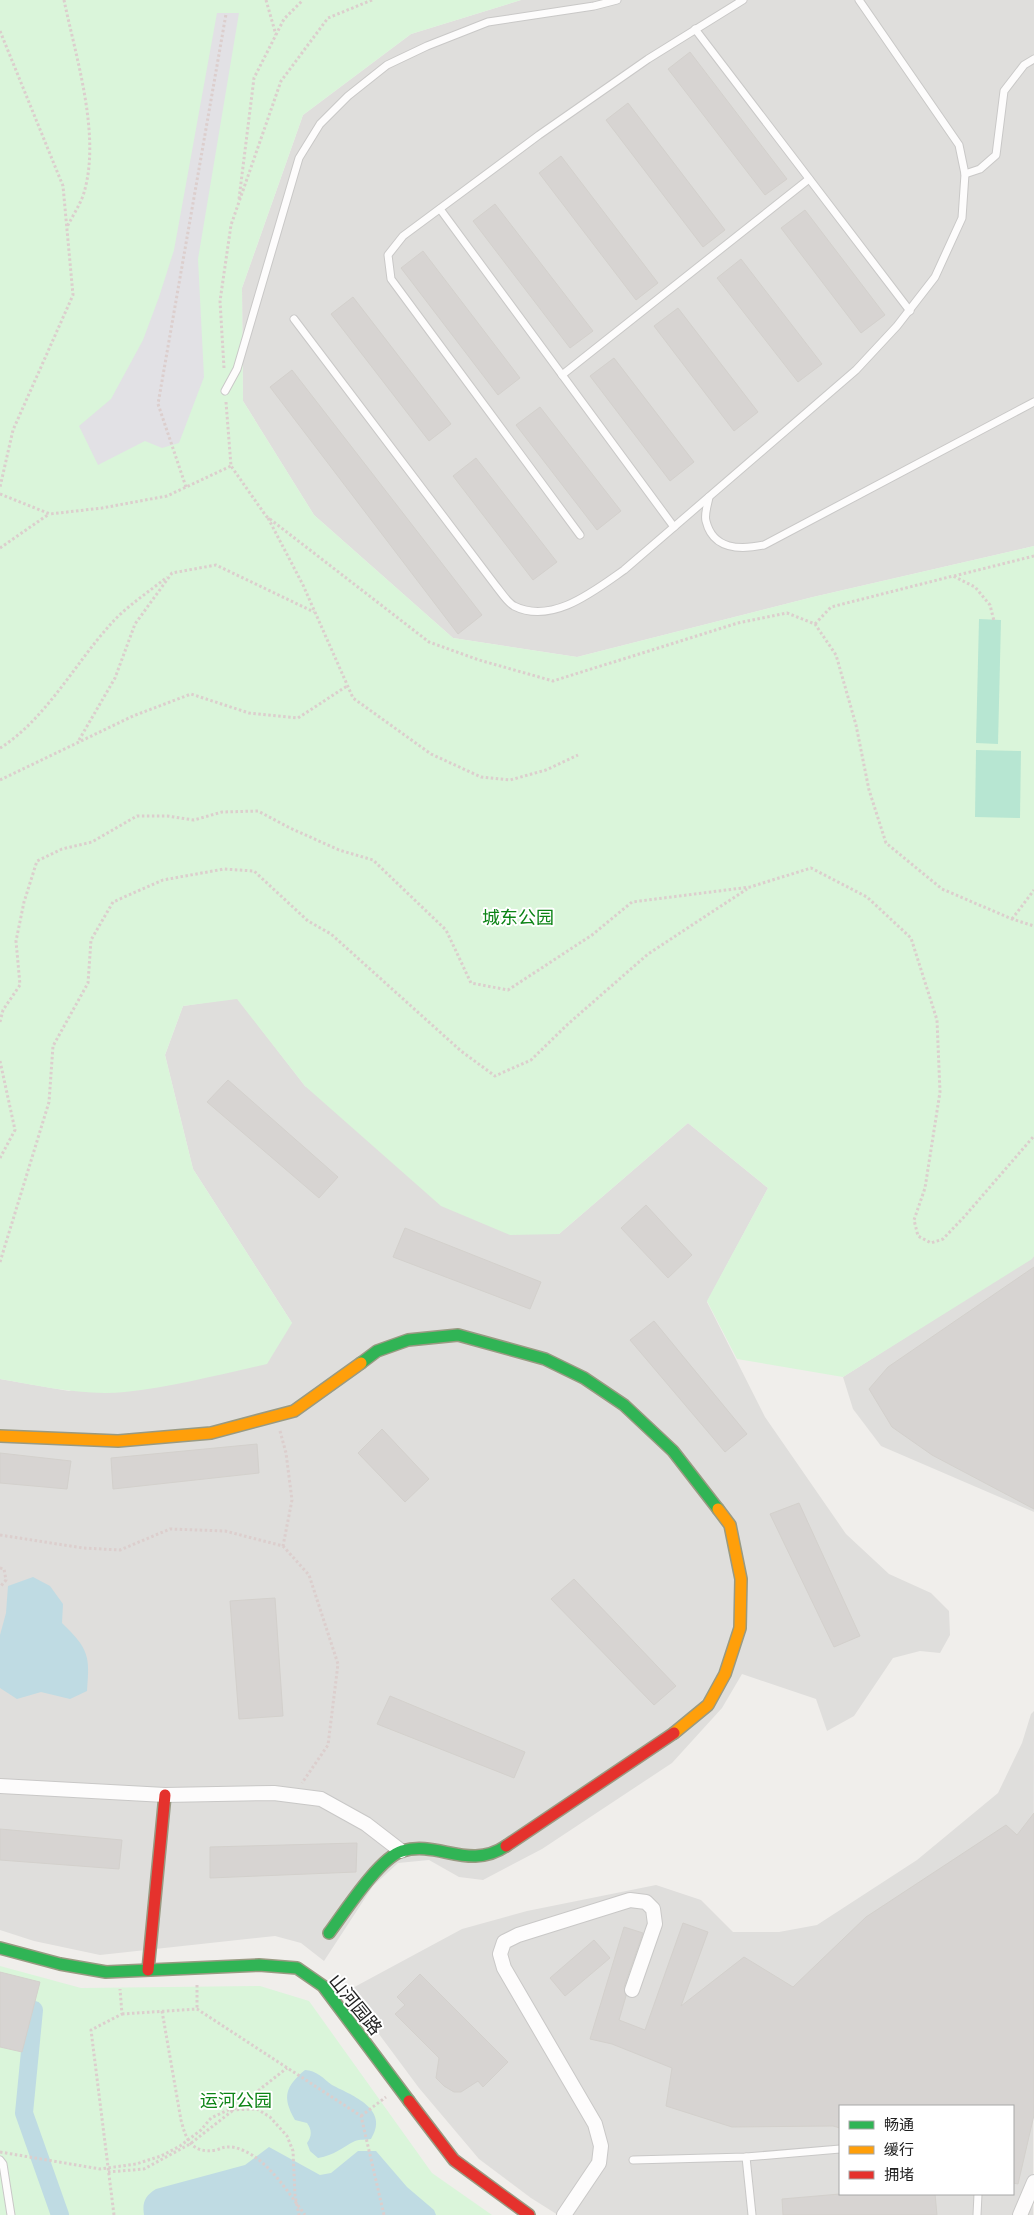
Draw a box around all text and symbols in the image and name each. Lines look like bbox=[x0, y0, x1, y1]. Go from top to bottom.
park label: 城东公园 bbox=[482, 905, 554, 929]
street label: 山河园路 bbox=[324, 1968, 388, 2040]
park label: 运河公园 bbox=[200, 2088, 272, 2112]
legend bbox=[839, 2105, 1014, 2195]
text: 畅通 bbox=[884, 2114, 914, 2134]
text: 缓行 bbox=[884, 2139, 914, 2159]
text: 拥堵 bbox=[884, 2164, 914, 2184]

